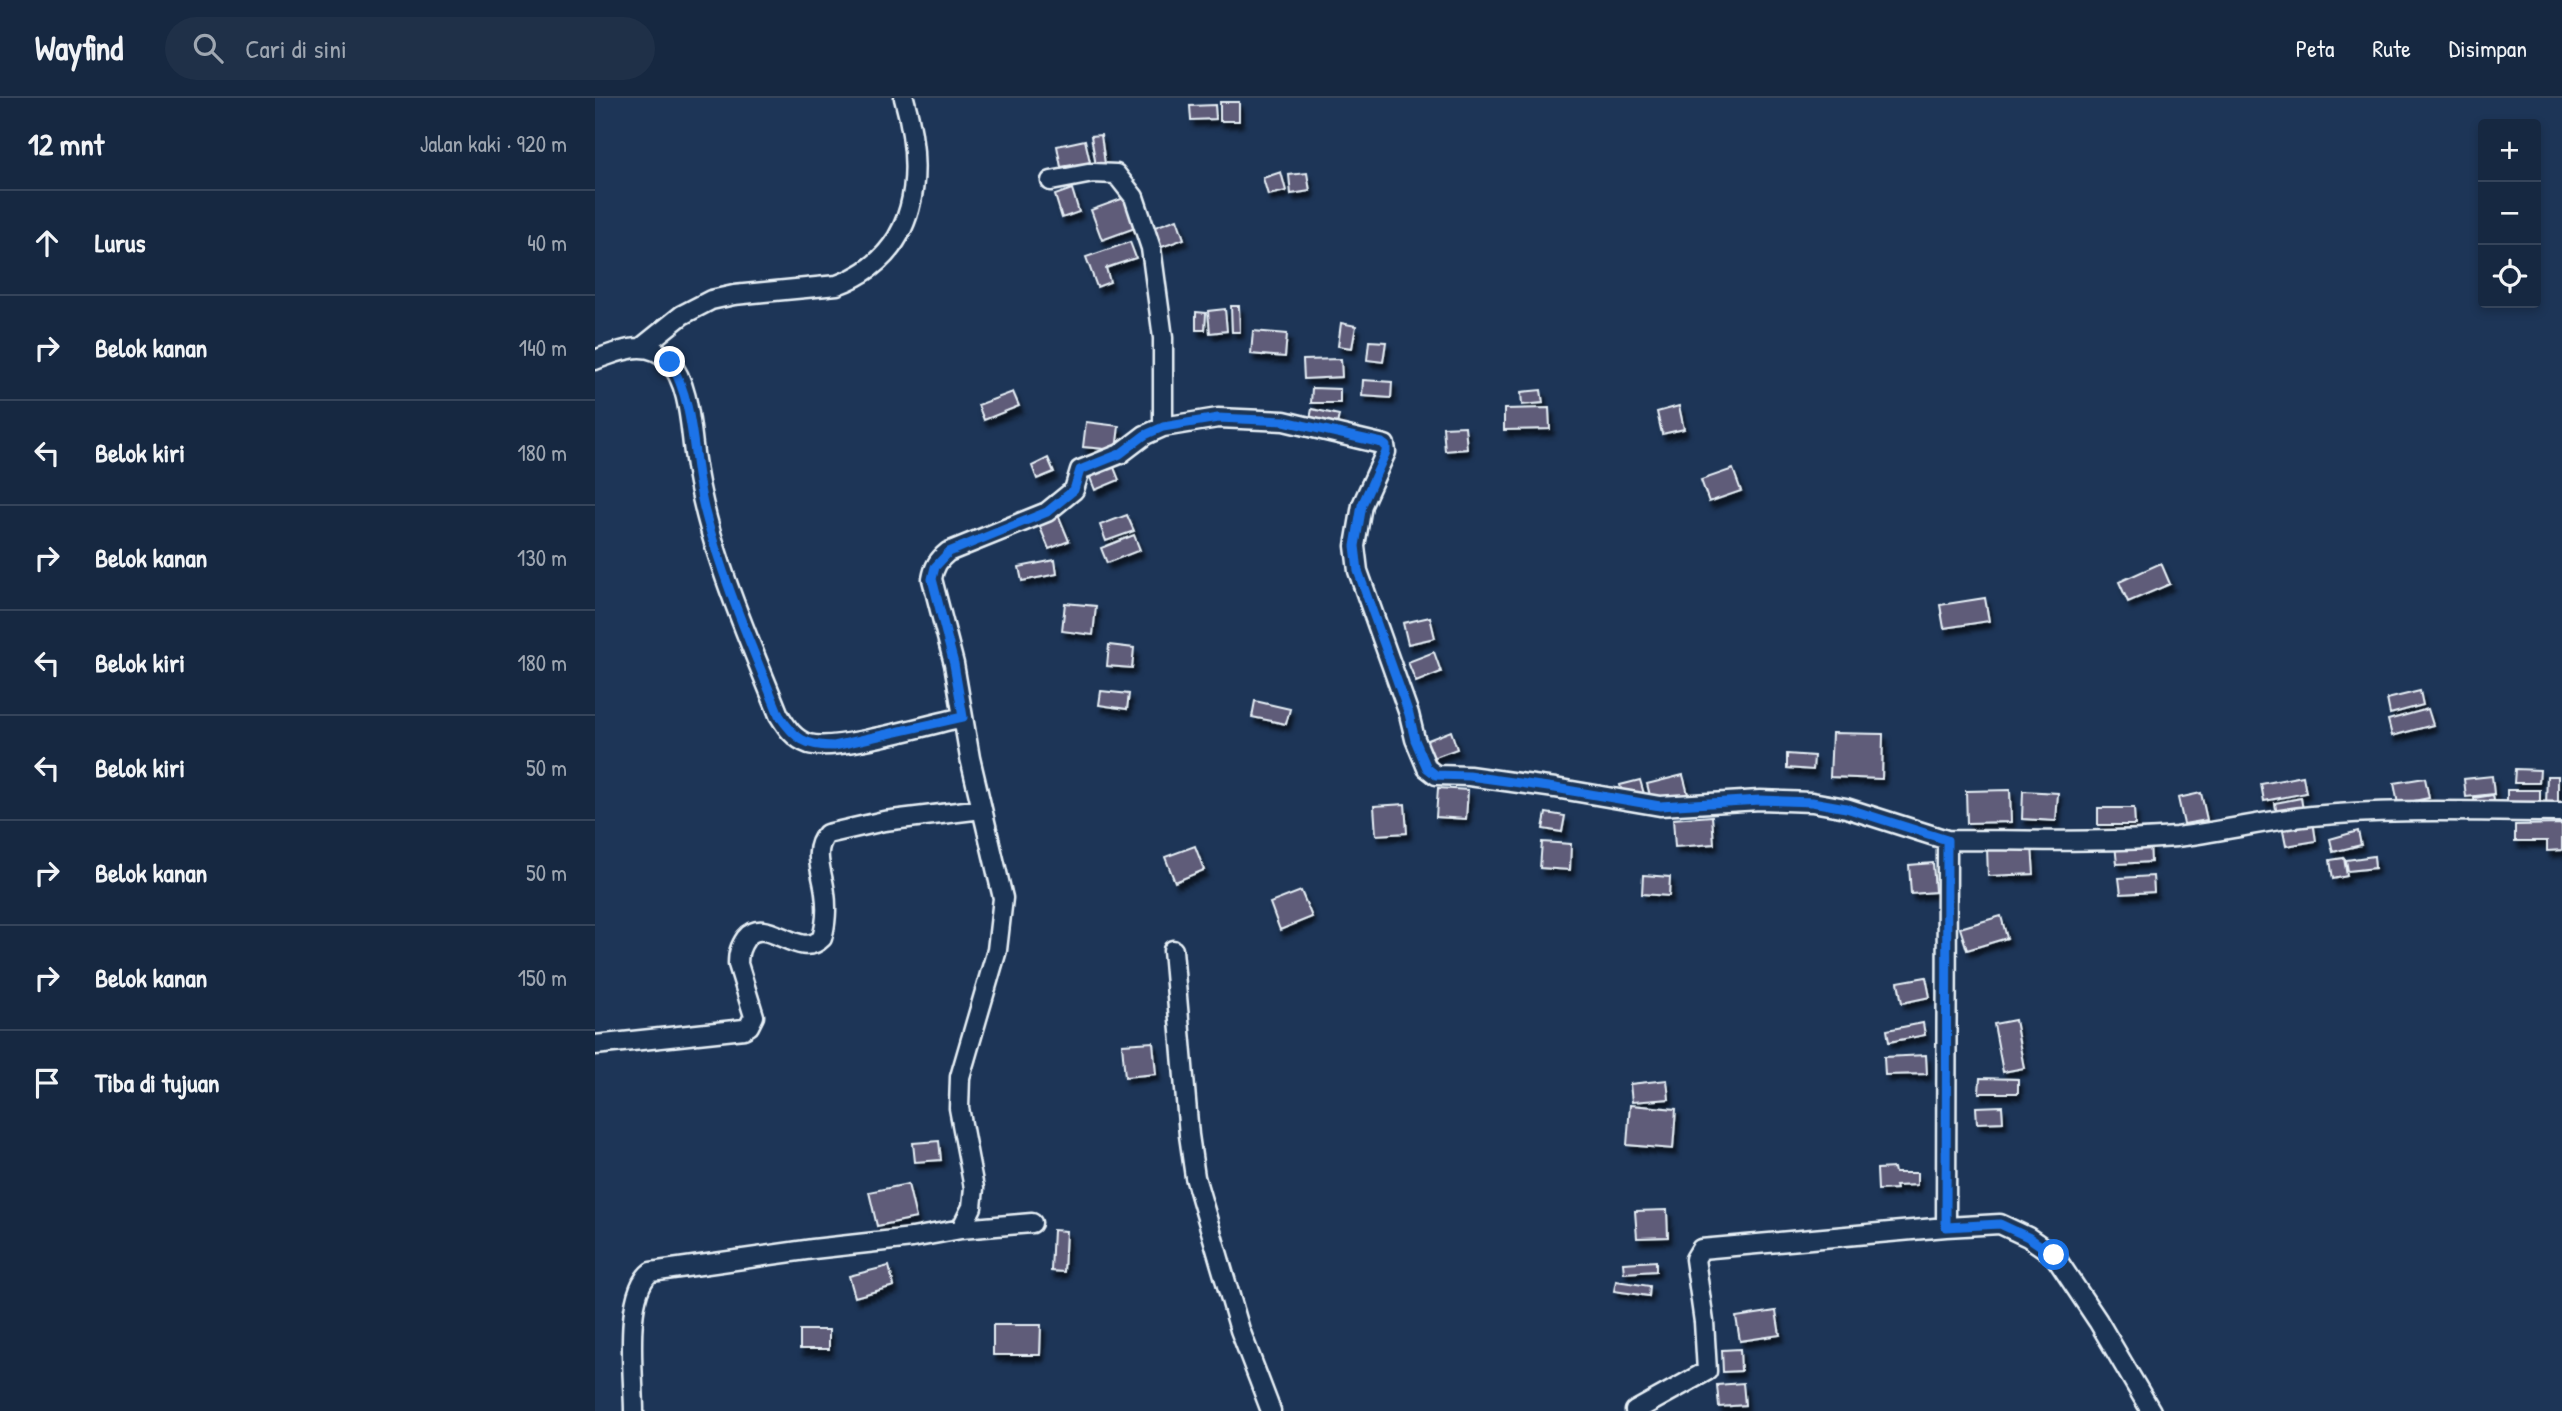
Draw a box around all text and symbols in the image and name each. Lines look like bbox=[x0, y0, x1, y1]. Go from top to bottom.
search box bbox=[165, 17, 655, 80]
text: Wayfind bbox=[35, 26, 123, 70]
icon: search bbox=[189, 29, 227, 67]
text: Cari di sini bbox=[245, 31, 347, 66]
text: Peta bbox=[2296, 32, 2334, 64]
text: Rute bbox=[2372, 32, 2411, 64]
text: Disimpan bbox=[2449, 32, 2527, 64]
map controls bbox=[2478, 119, 2541, 308]
button: + bbox=[2478, 119, 2541, 182]
text: 12 mnt bbox=[28, 124, 104, 164]
text: Jalan kaki · 920 m bbox=[420, 128, 567, 159]
button: − bbox=[2478, 182, 2541, 245]
icon: ahead bbox=[28, 224, 66, 262]
text: Lurus bbox=[95, 225, 146, 260]
text: 40 m bbox=[527, 227, 567, 258]
button: locate bbox=[2478, 245, 2541, 308]
icon: right bbox=[28, 329, 66, 367]
text: Belok kanan bbox=[95, 330, 207, 365]
text: 140 m bbox=[519, 332, 567, 363]
route end bbox=[654, 346, 685, 377]
icon: left bbox=[28, 434, 66, 472]
text: Belok kiri bbox=[95, 435, 185, 470]
text: 180 m bbox=[517, 437, 567, 468]
icon: right bbox=[28, 539, 66, 577]
text: Belok kanan bbox=[95, 540, 207, 575]
text: 130 m bbox=[517, 542, 567, 573]
icon: left bbox=[28, 644, 66, 682]
text: Belok kiri bbox=[95, 645, 185, 680]
text: 180 m bbox=[517, 647, 567, 678]
icon: left bbox=[28, 749, 66, 787]
text: Belok kiri bbox=[95, 750, 185, 785]
text: 50 m bbox=[526, 752, 567, 783]
icon: right bbox=[28, 854, 66, 892]
text: Belok kanan bbox=[95, 855, 207, 890]
text: 50 m bbox=[526, 857, 567, 888]
icon: right bbox=[28, 959, 66, 997]
text: Belok kanan bbox=[95, 960, 207, 995]
text: 150 m bbox=[518, 962, 567, 993]
icon: arrive bbox=[28, 1064, 66, 1102]
text: Tiba di tujuan bbox=[95, 1065, 220, 1100]
route start bbox=[2038, 1239, 2069, 1270]

